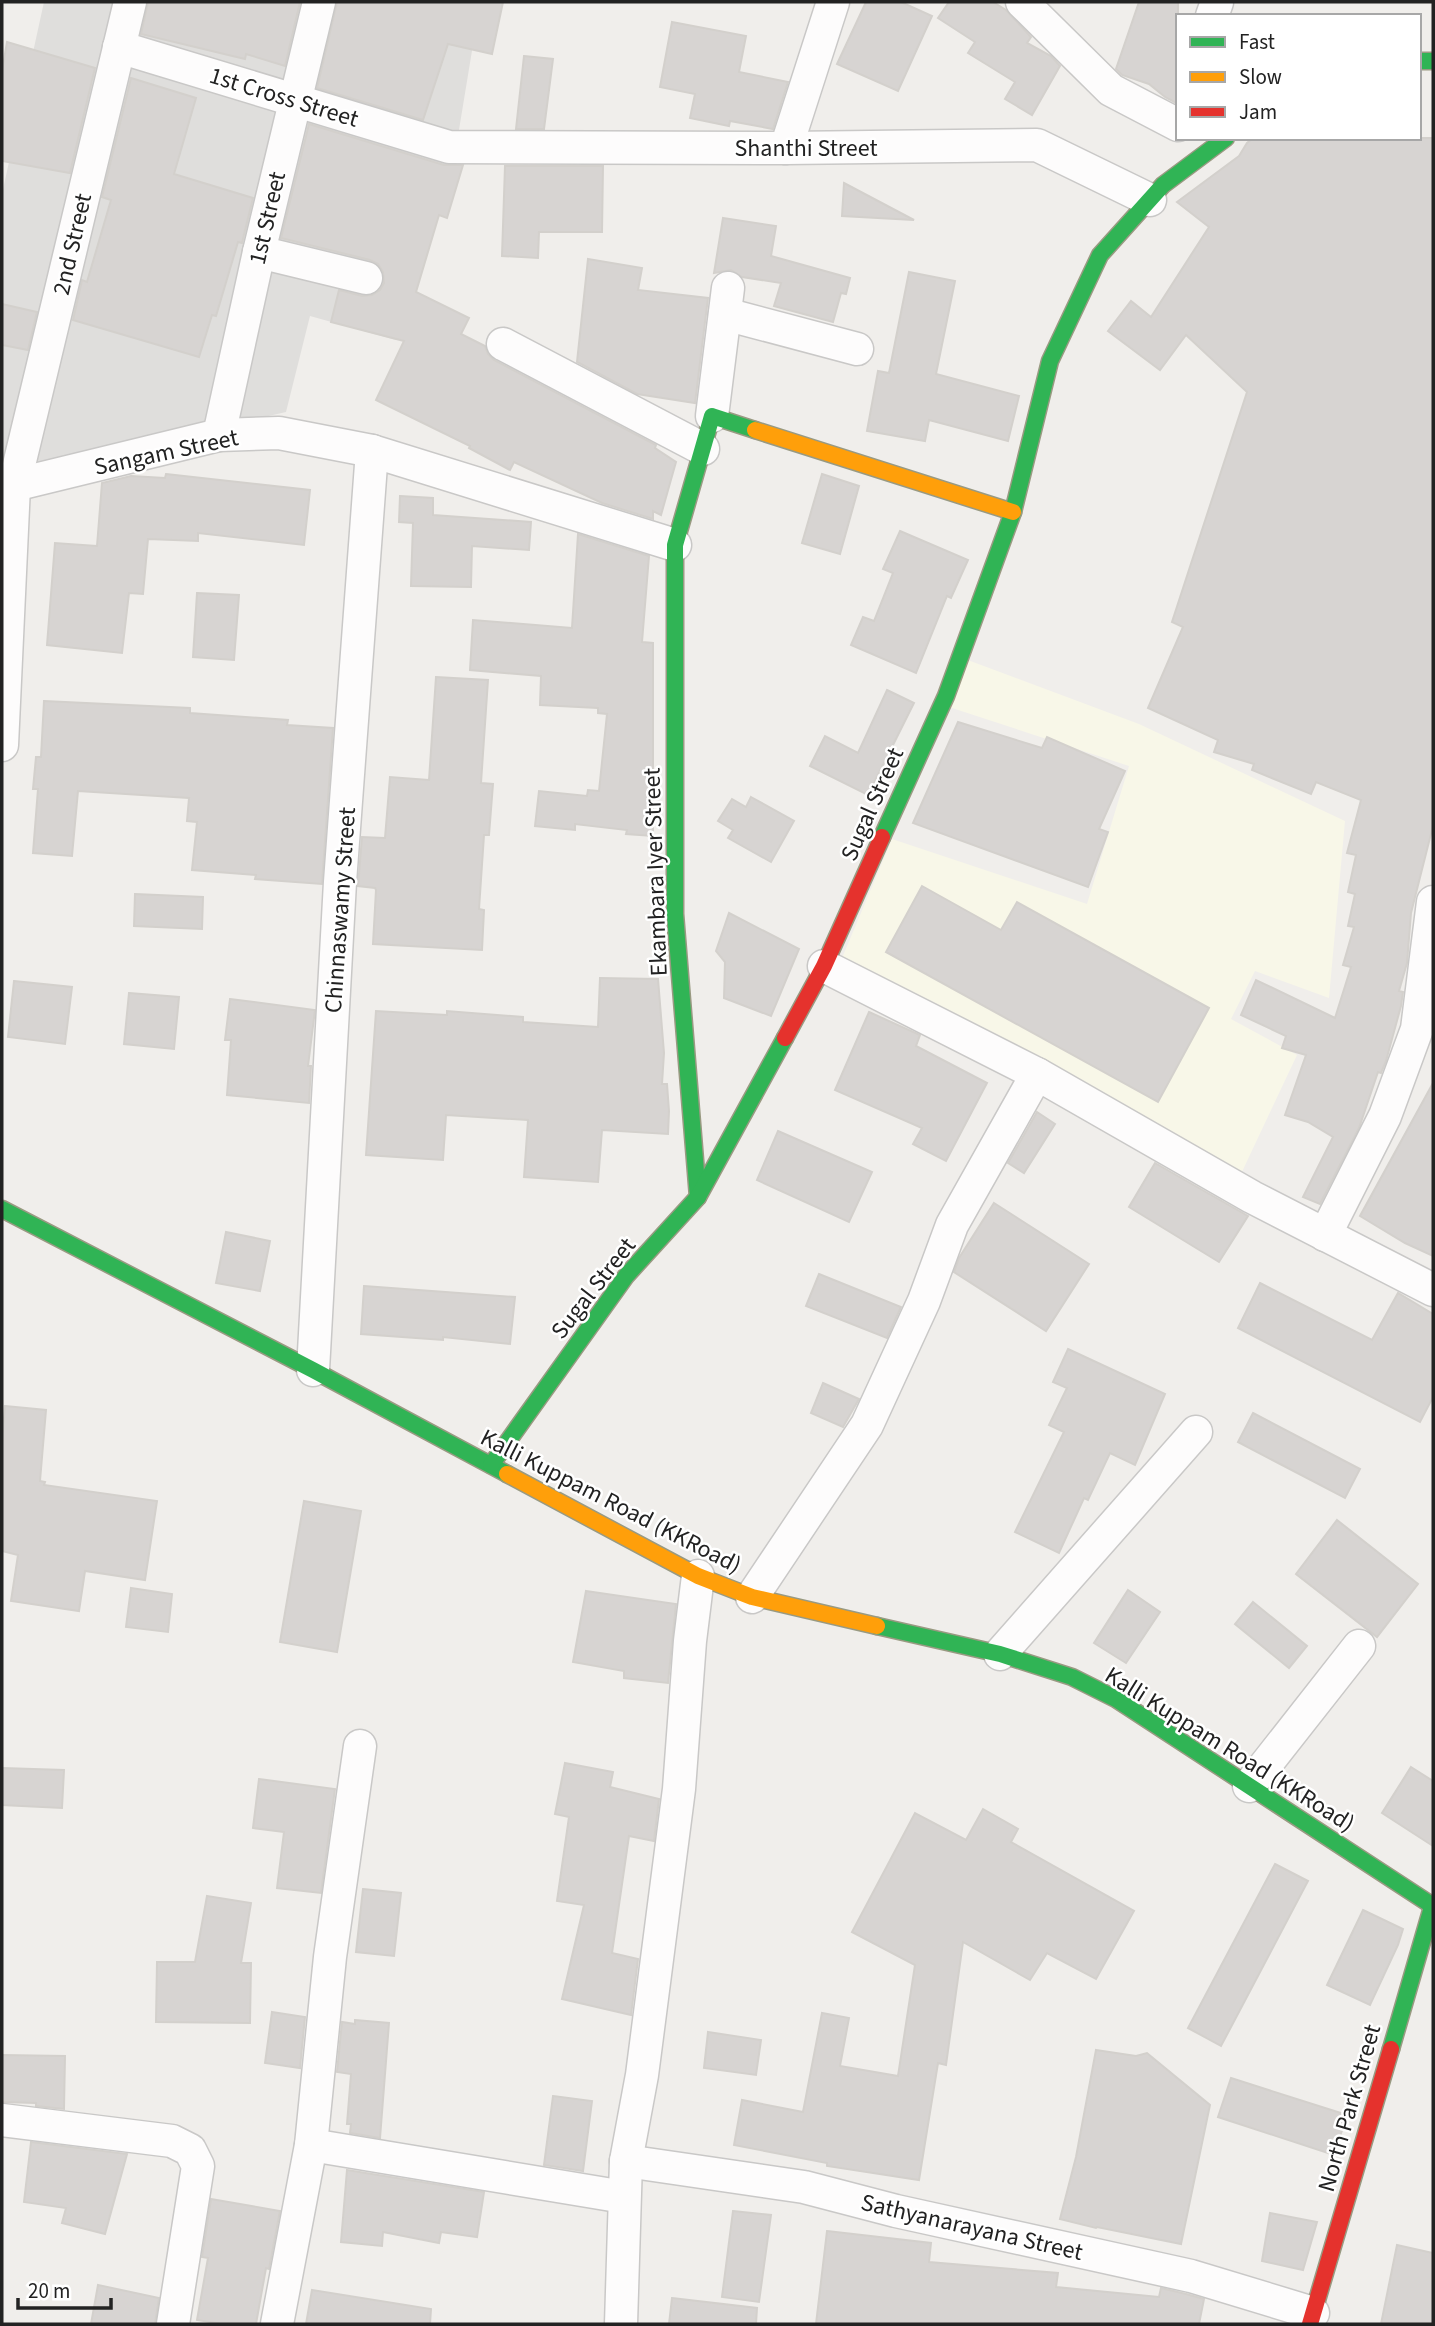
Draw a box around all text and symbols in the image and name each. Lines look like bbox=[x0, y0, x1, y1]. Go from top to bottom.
legend bbox=[1176, 14, 1421, 140]
text: Fast bbox=[1239, 27, 1275, 57]
street label: 1st Cross Street bbox=[205, 58, 363, 137]
text: Slow bbox=[1239, 62, 1282, 92]
text: Jam bbox=[1239, 97, 1277, 127]
street label: Shanthi Street bbox=[734, 131, 878, 166]
street label: 1st Street bbox=[240, 168, 295, 268]
street label: 2nd Street bbox=[44, 190, 101, 298]
street label: Sangam Street bbox=[91, 420, 241, 485]
street label: Sugal Street bbox=[832, 742, 913, 866]
street label: Ekambara Iyer Street bbox=[634, 767, 677, 977]
street label: Chinnaswamy Street bbox=[316, 806, 365, 1014]
street label: Sugal Street bbox=[542, 1230, 644, 1347]
street label: Kalli Kuppam Road (KKRoad) bbox=[474, 1420, 747, 1583]
street label: Kalli Kuppam Road (KKRoad) bbox=[1098, 1658, 1361, 1841]
street label: North Park Street bbox=[1309, 2020, 1390, 2196]
street label: Sathyanarayana Street bbox=[858, 2185, 1086, 2270]
scale bar bbox=[18, 2266, 110, 2310]
text: 20 m bbox=[28, 2276, 70, 2306]

